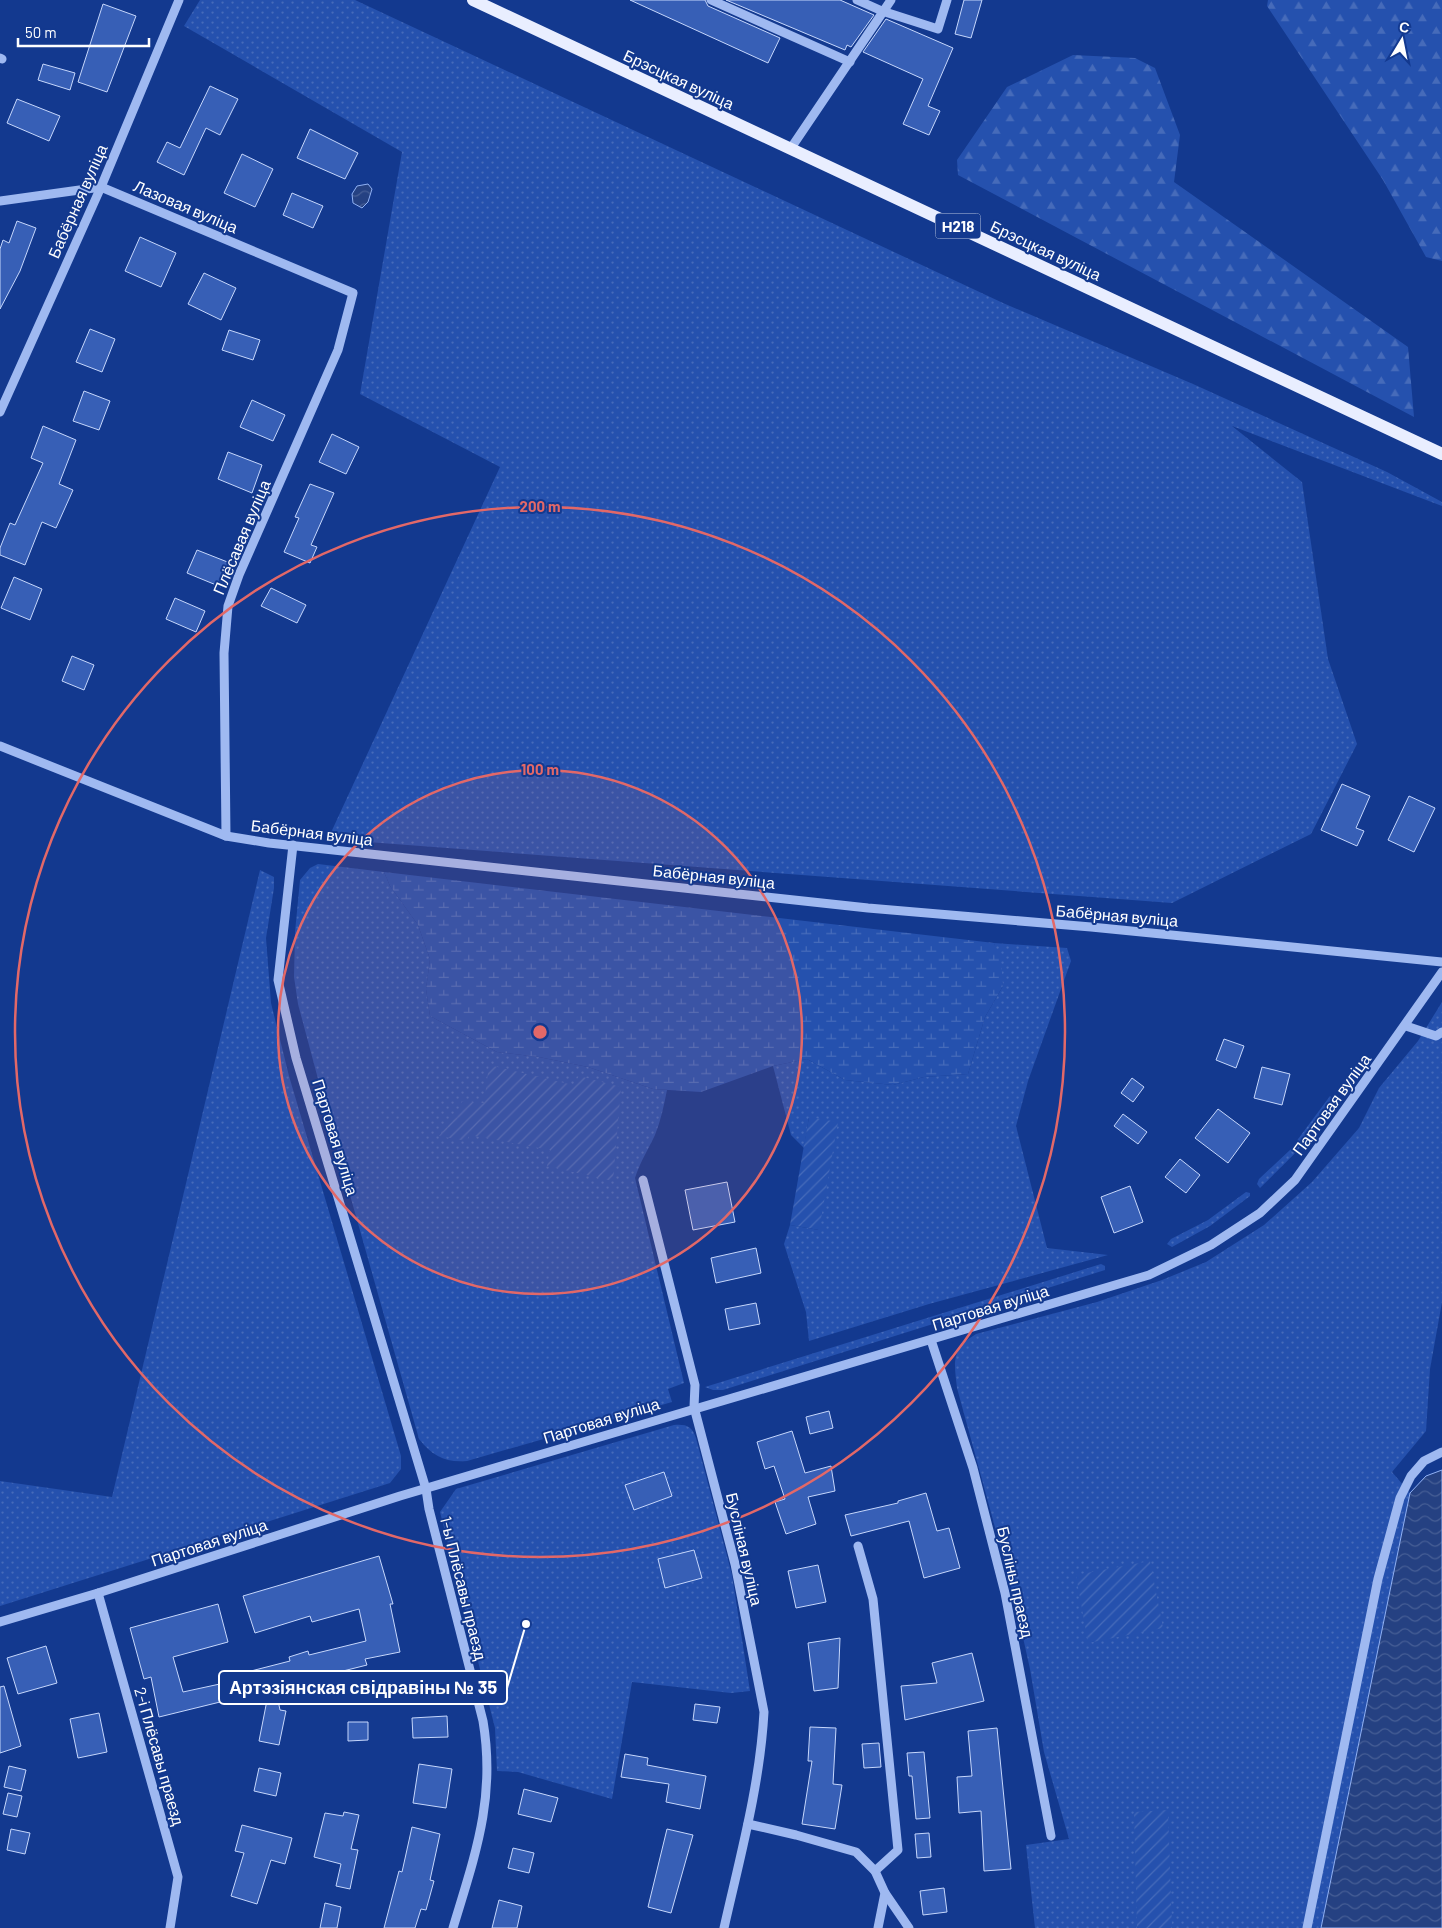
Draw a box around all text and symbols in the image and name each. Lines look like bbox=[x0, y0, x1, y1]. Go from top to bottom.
scale bar bbox=[18, 15, 149, 47]
north arrow bbox=[1377, 15, 1427, 65]
text: С bbox=[1398, 17, 1411, 36]
text: 50 m bbox=[25, 23, 57, 41]
street label: Брэсцкая вуліца bbox=[621, 45, 737, 113]
street label: Бабёрная вуліца bbox=[43, 141, 111, 261]
street label: Лазовая вуліца bbox=[131, 176, 241, 236]
road number: Н218 bbox=[936, 214, 980, 238]
street label: Брэсцкая вуліца bbox=[988, 216, 1104, 284]
street label: Плёсавая вуліца bbox=[208, 477, 274, 597]
text: 200 m bbox=[519, 497, 561, 515]
text: 100 m bbox=[521, 760, 559, 778]
street label: Бабёрная вуліца bbox=[250, 815, 374, 849]
street label: Бабёрная вуліца bbox=[652, 860, 776, 892]
street label: Бабёрная вуліца bbox=[1055, 900, 1179, 930]
centre of rings bbox=[531, 1023, 549, 1041]
street label: Партовая вуліца bbox=[1288, 1049, 1374, 1158]
street label: Партовая вуліца bbox=[309, 1076, 363, 1198]
street label: Партовая вуліца bbox=[929, 1280, 1051, 1334]
street label: Партовая вуліца bbox=[540, 1393, 662, 1447]
street label: Бусліная вуліца bbox=[723, 1491, 767, 1607]
street label: Партовая вуліца bbox=[149, 1514, 269, 1570]
street label: 1-ы Плёсавы праезд bbox=[437, 1514, 491, 1663]
street label: Бусліны праезд bbox=[994, 1524, 1038, 1640]
callout: Артэзіянская свідравіны № 35 bbox=[219, 1671, 507, 1704]
text: Артэзіянская свідравіны № 35 bbox=[229, 1676, 497, 1698]
street label: 2-і Плёсавы праезд bbox=[131, 1685, 189, 1828]

